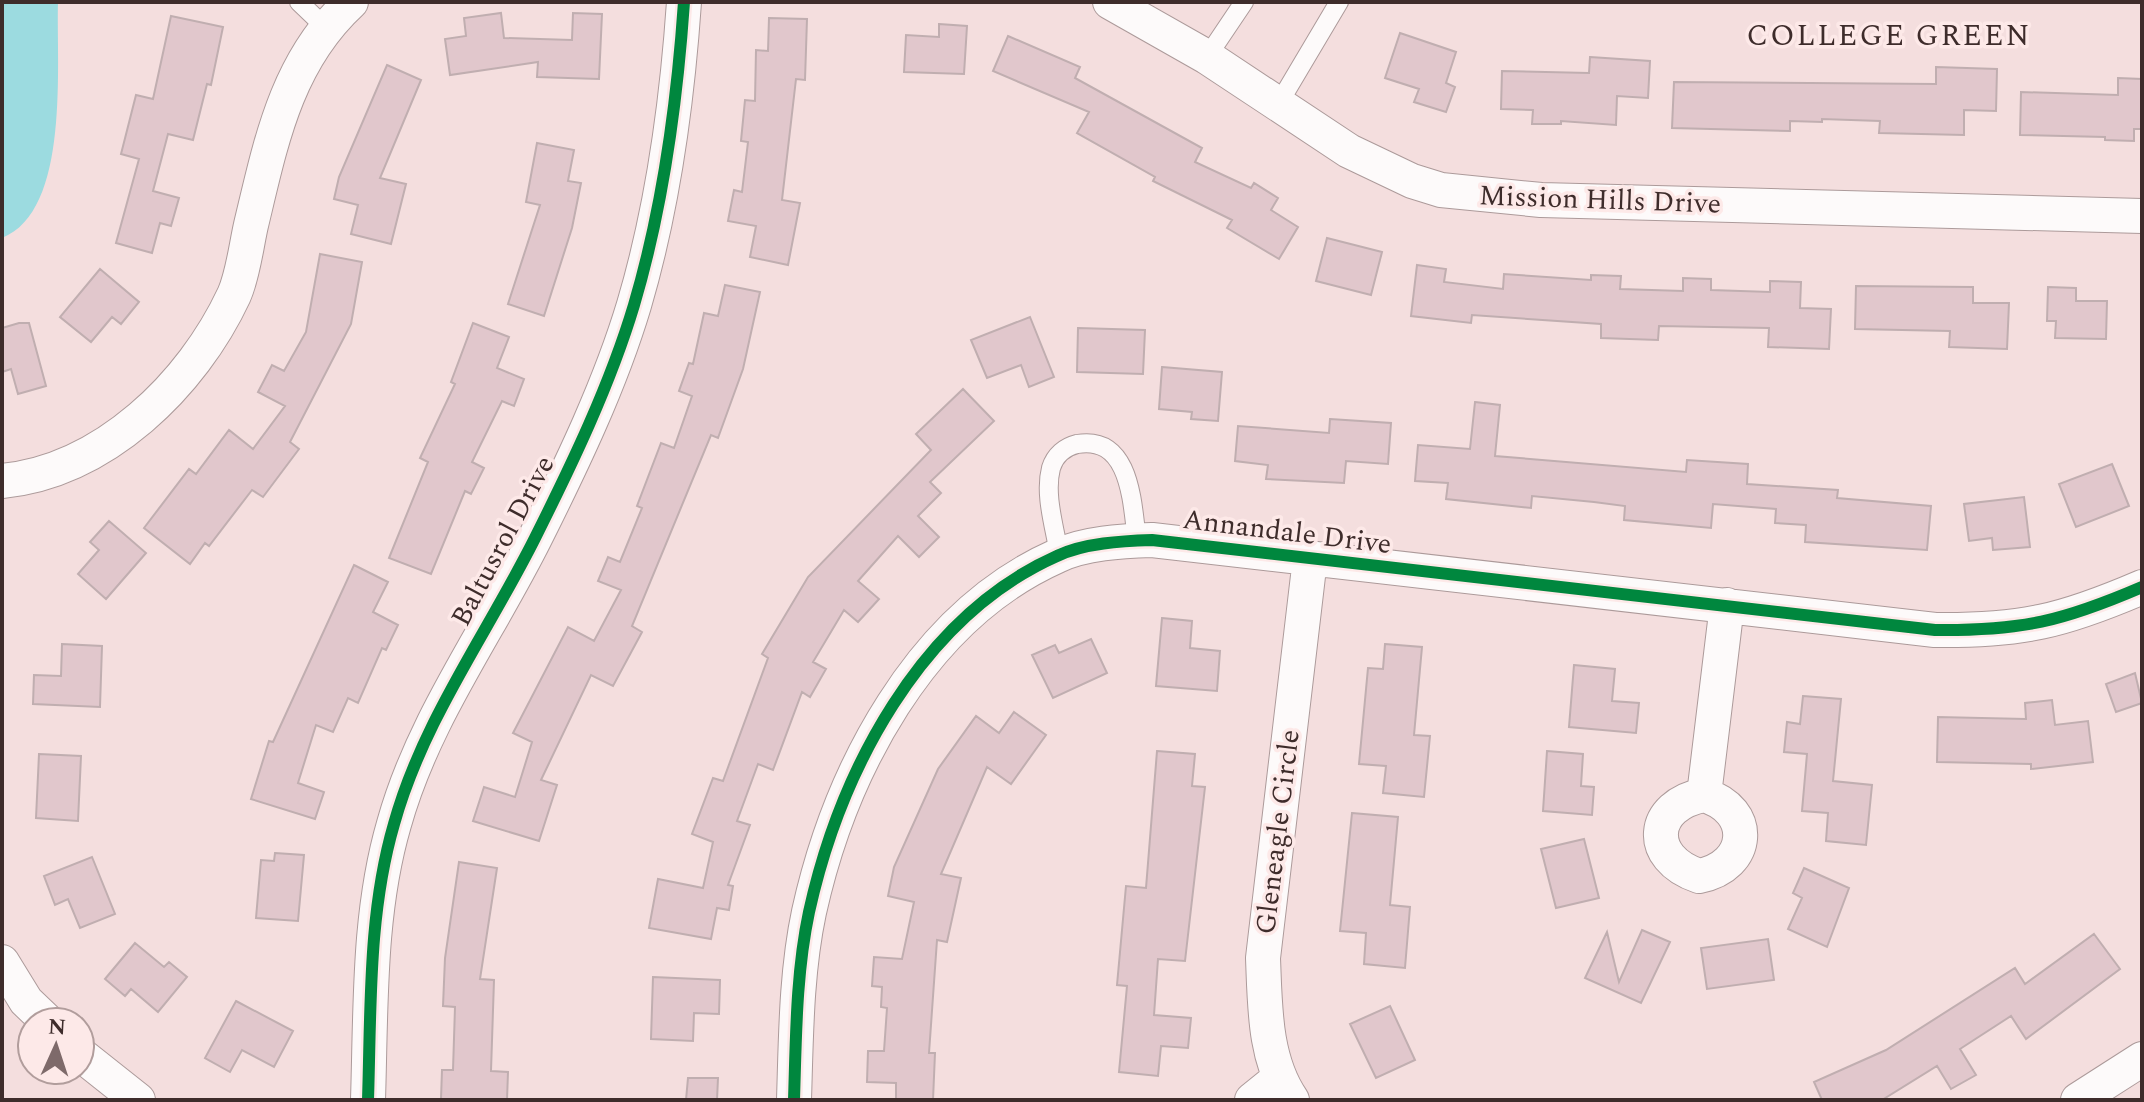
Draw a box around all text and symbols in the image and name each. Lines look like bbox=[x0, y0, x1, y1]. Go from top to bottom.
district label: COLLEGE GREEN bbox=[1747, 13, 2031, 59]
street label: Mission Hills Drive bbox=[1478, 174, 1722, 226]
street label: Baltusrol Drive bbox=[440, 448, 566, 634]
street label: Annandale Drive bbox=[1180, 498, 1394, 566]
street label: Gleneagle Circle bbox=[1244, 727, 1312, 937]
north arrow bbox=[16, 1006, 96, 1086]
text: N bbox=[47, 1011, 67, 1044]

